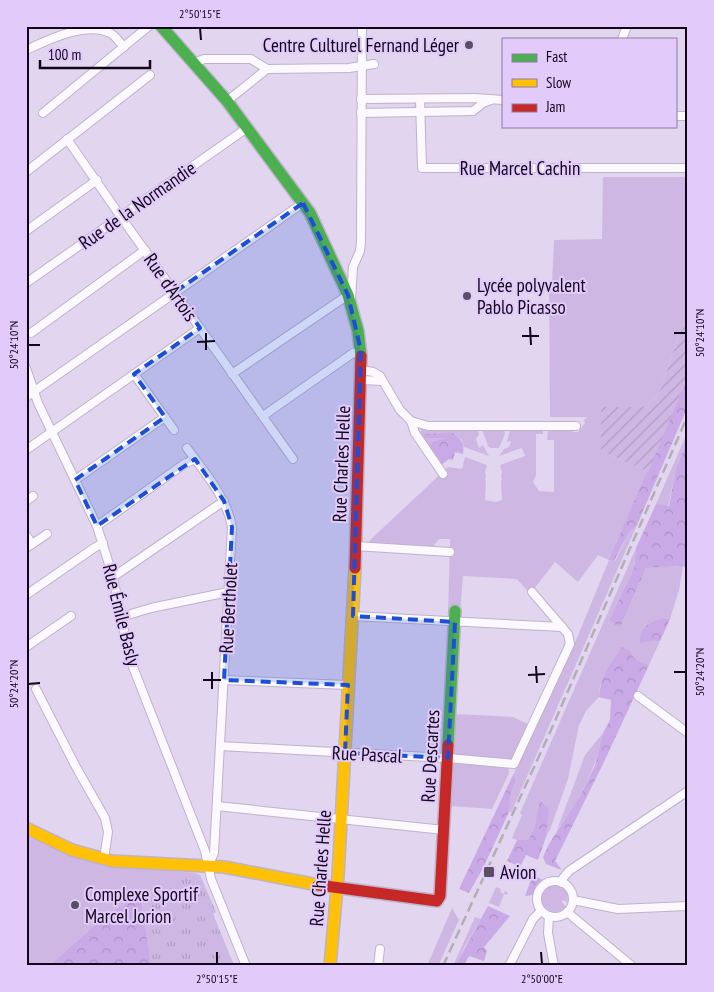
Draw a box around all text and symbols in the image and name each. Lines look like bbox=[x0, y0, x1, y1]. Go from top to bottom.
text: 2°50'15"E bbox=[179, 6, 221, 21]
place label: Centre Culturel Fernand Léger bbox=[263, 33, 460, 57]
scale bar bbox=[40, 38, 150, 70]
legend bbox=[502, 38, 676, 128]
marker: Centre Culturel Fernand Léger bbox=[463, 39, 475, 51]
text: 100 m bbox=[48, 45, 81, 64]
text: Fast bbox=[546, 47, 567, 66]
text: Slow bbox=[546, 73, 571, 92]
text: Jam bbox=[545, 97, 565, 116]
street label: Rue de la Normandie bbox=[74, 156, 200, 254]
street label: Rue Marcel Cachin bbox=[460, 156, 580, 180]
street label: Rue d'Artois bbox=[139, 248, 203, 326]
place label: Lycée polyvalent Pablo Picasso bbox=[477, 273, 586, 319]
marker: Lycée polyvalent Pablo Picasso bbox=[461, 290, 473, 302]
text: 50°24'10"N bbox=[692, 309, 707, 357]
text: 50°24'10"N bbox=[6, 321, 21, 369]
street label: Rue Charles Helle bbox=[327, 405, 355, 523]
street label: Rue Émile Basly bbox=[98, 561, 147, 670]
street label: Rue Bertholet bbox=[214, 561, 242, 654]
text: 50°24'20"N bbox=[692, 648, 707, 696]
text: 50°24'20"N bbox=[6, 660, 21, 708]
street label: Rue Descartes bbox=[416, 709, 444, 803]
street label: Rue Pascal bbox=[331, 740, 403, 768]
street label: Rue Charles Helle bbox=[304, 809, 336, 927]
place label: Avion bbox=[500, 860, 536, 884]
marker: Avion bbox=[482, 865, 496, 879]
place label: Complexe Sportif Marcel Jorion bbox=[85, 882, 199, 928]
marker: Complexe Sportif Marcel Jorion bbox=[69, 899, 81, 911]
text: 2°50'15"E bbox=[196, 971, 238, 986]
text: 2°50'00"E bbox=[521, 971, 563, 986]

